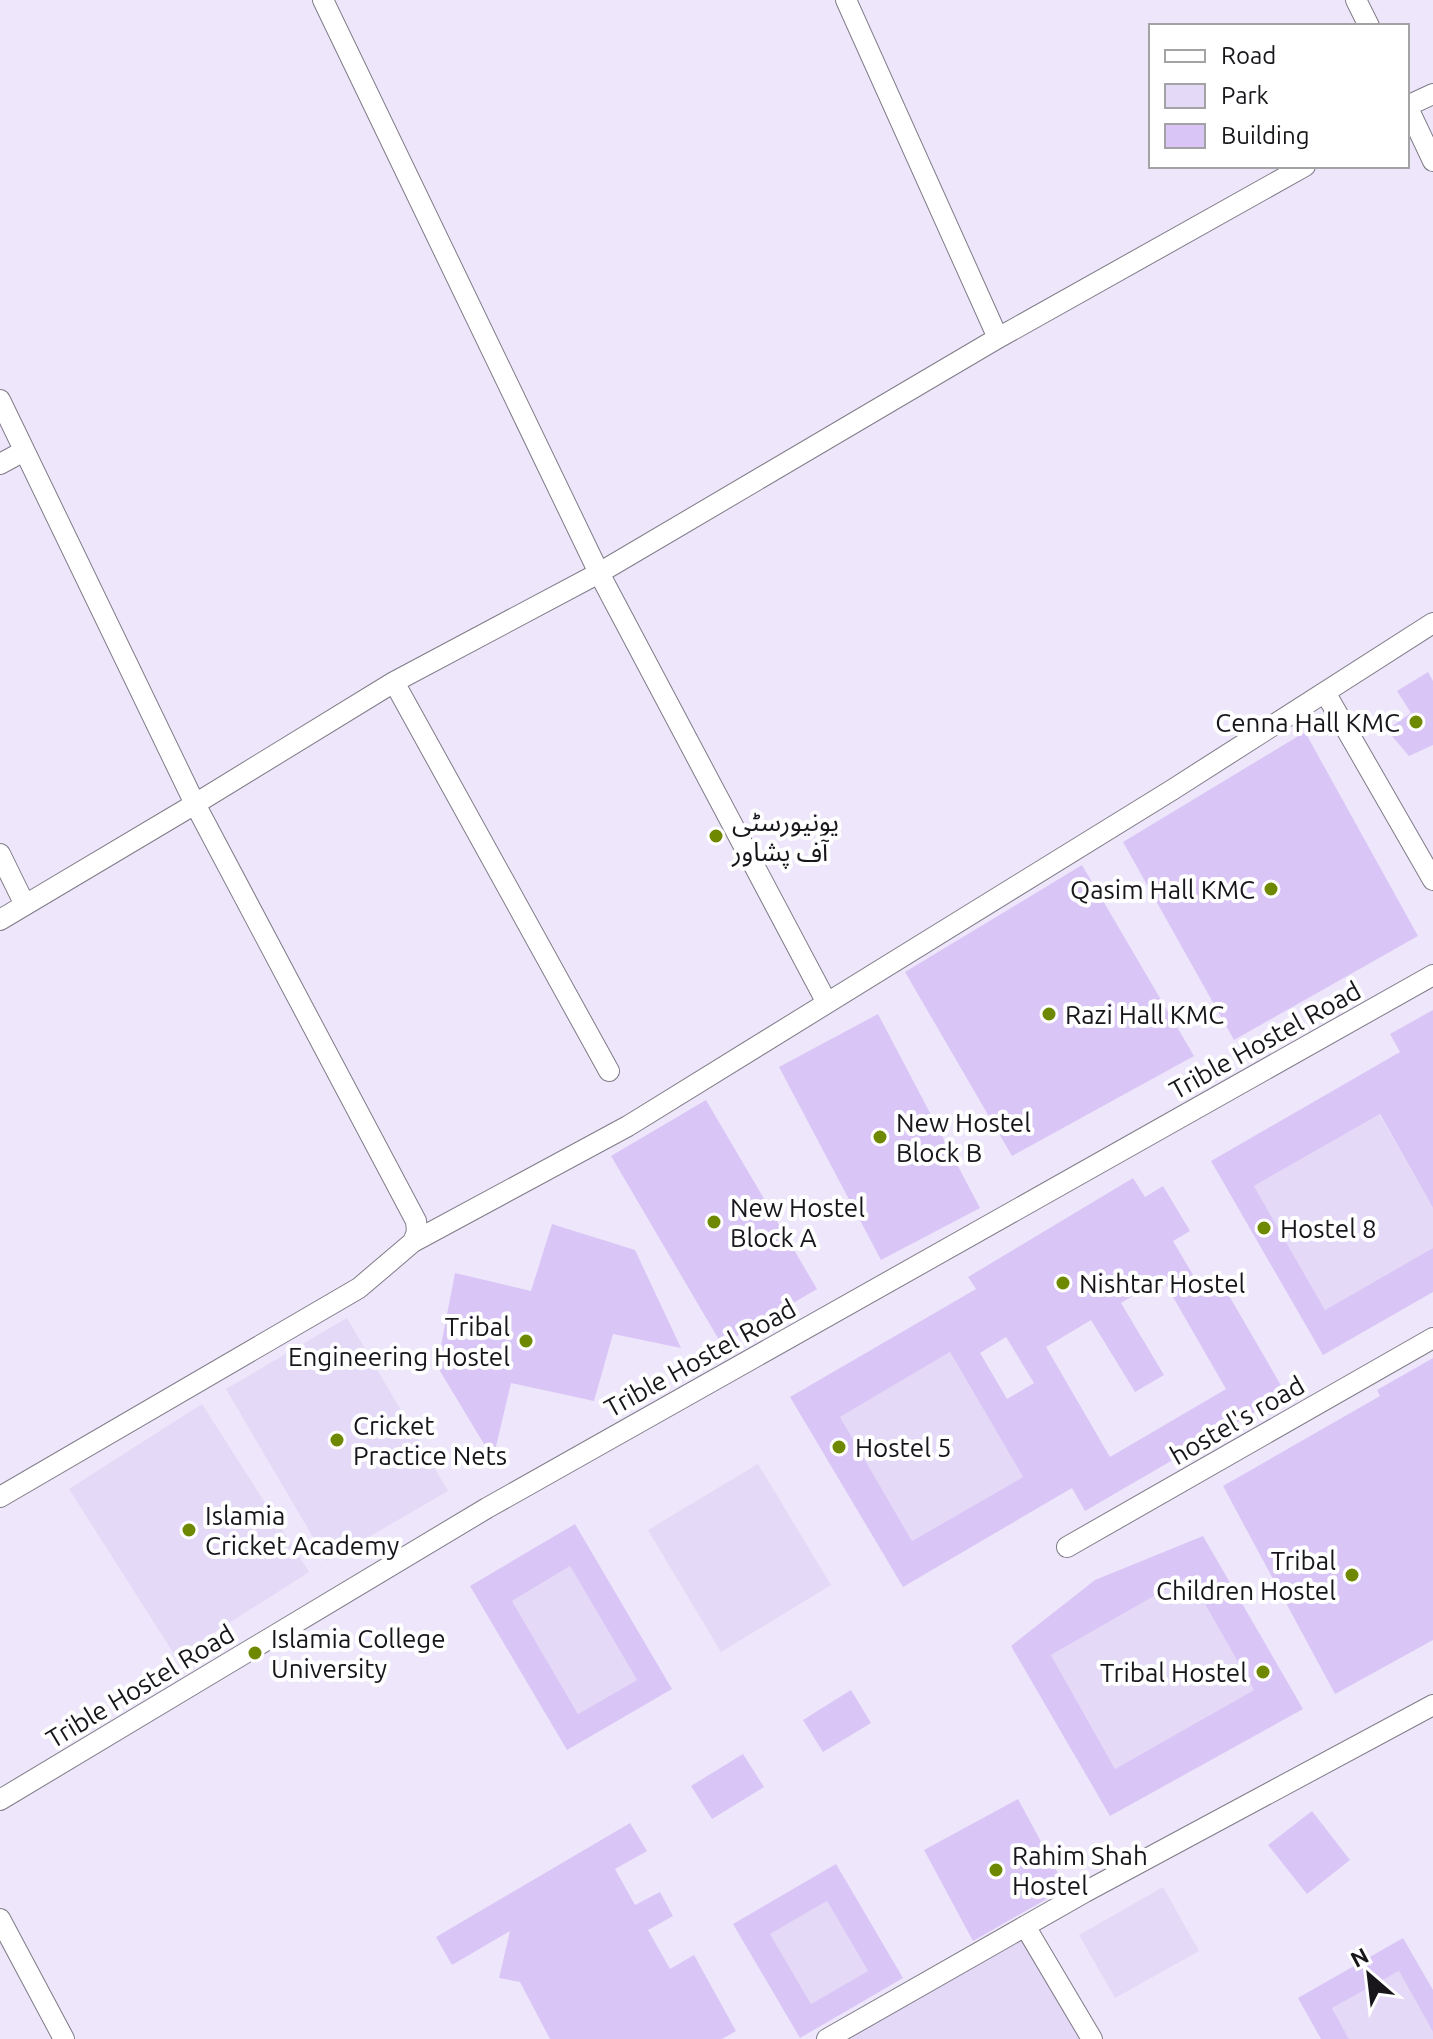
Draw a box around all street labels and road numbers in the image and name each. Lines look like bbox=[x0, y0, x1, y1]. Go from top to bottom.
street label: Trible Hostel Road bbox=[1164, 975, 1366, 1105]
street label: Trible Hostel Road bbox=[599, 1293, 801, 1423]
street label: hostel's road bbox=[1165, 1370, 1309, 1470]
street label: Trible Hostel Road bbox=[41, 1618, 239, 1754]

